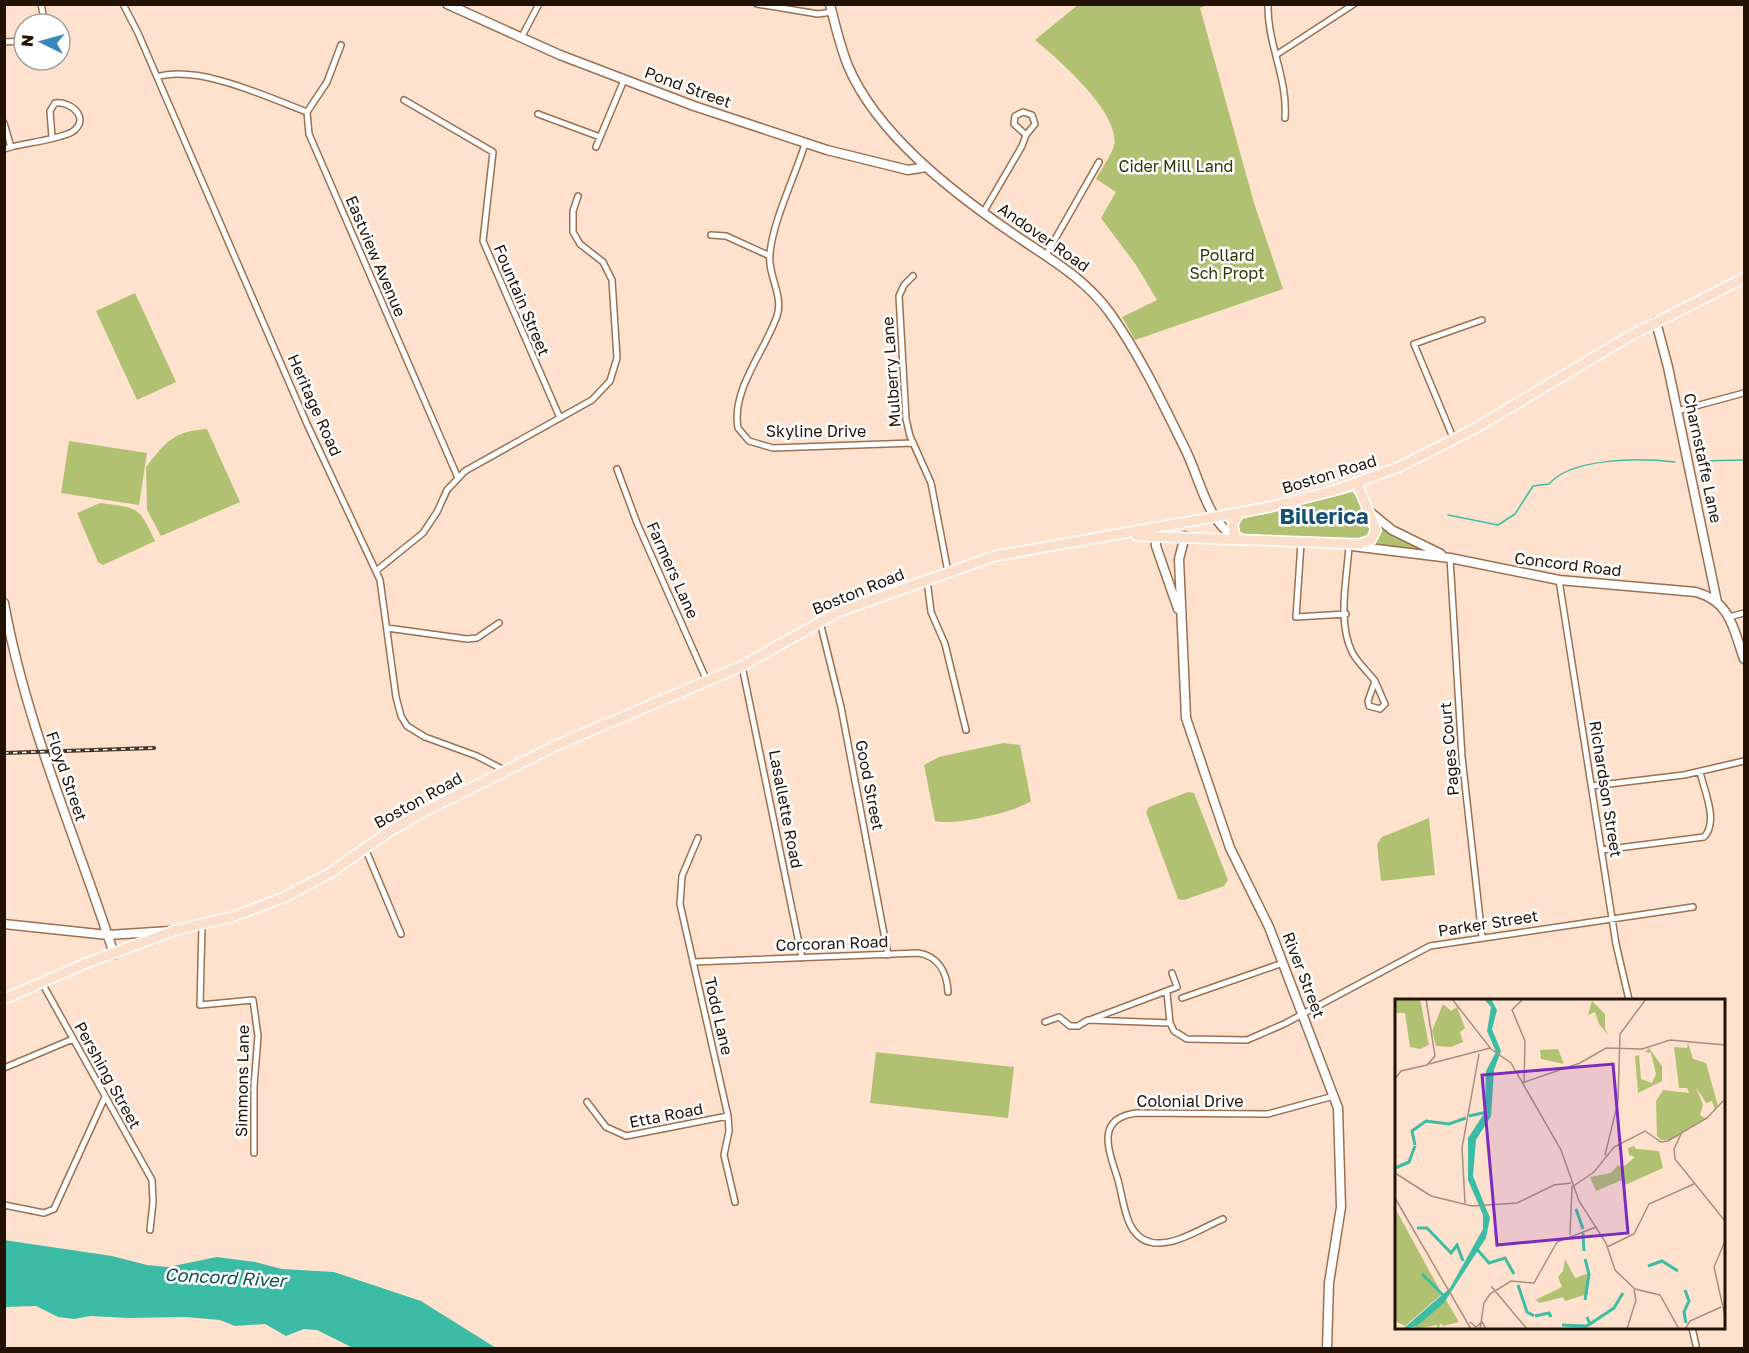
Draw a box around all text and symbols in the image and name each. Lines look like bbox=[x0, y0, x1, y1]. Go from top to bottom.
north arrow bbox=[12, 12, 72, 72]
text: N bbox=[17, 34, 38, 48]
street label: Pond Street bbox=[642, 62, 734, 112]
park label: Cider Mill Land bbox=[1119, 156, 1233, 176]
street label: Eastview Avenue bbox=[341, 192, 411, 320]
street label: Andover Road bbox=[994, 198, 1094, 276]
street label: Fountain Street bbox=[489, 241, 555, 359]
park label: Pollard Sch Propt bbox=[1189, 245, 1265, 283]
street label: Mulberry Lane bbox=[877, 316, 905, 428]
street label: Heritage Road bbox=[284, 351, 346, 459]
street label: Charnstaffe Lane bbox=[1679, 391, 1727, 525]
street label: Skyline Drive bbox=[766, 421, 866, 441]
street label: Boston Road bbox=[1279, 450, 1379, 498]
district label: Billerica bbox=[1279, 502, 1369, 529]
street label: Farmers Lane bbox=[643, 518, 703, 622]
street label: Concord Road bbox=[1513, 548, 1623, 580]
street label: Boston Road bbox=[809, 563, 907, 619]
street label: Pages Court bbox=[1435, 701, 1463, 797]
street label: Richardson Street bbox=[1585, 719, 1627, 859]
street label: Floyd Street bbox=[42, 728, 92, 824]
street label: Good Street bbox=[851, 738, 889, 832]
street label: Lasallette Road bbox=[765, 748, 807, 870]
street label: Boston Road bbox=[370, 768, 466, 832]
street label: Parker Street bbox=[1436, 905, 1540, 941]
street label: River Street bbox=[1278, 929, 1330, 1021]
street label: Corcoran Road bbox=[775, 931, 889, 955]
street label: Todd Lane bbox=[700, 975, 738, 1057]
inset map bbox=[1395, 999, 1725, 1329]
street label: Pershing Street bbox=[70, 1018, 146, 1132]
street label: Simmons Lane bbox=[231, 1025, 253, 1137]
street label: Colonial Drive bbox=[1137, 1091, 1243, 1111]
street label: Etta Road bbox=[627, 1098, 705, 1132]
water label: Concord River bbox=[164, 1263, 289, 1291]

